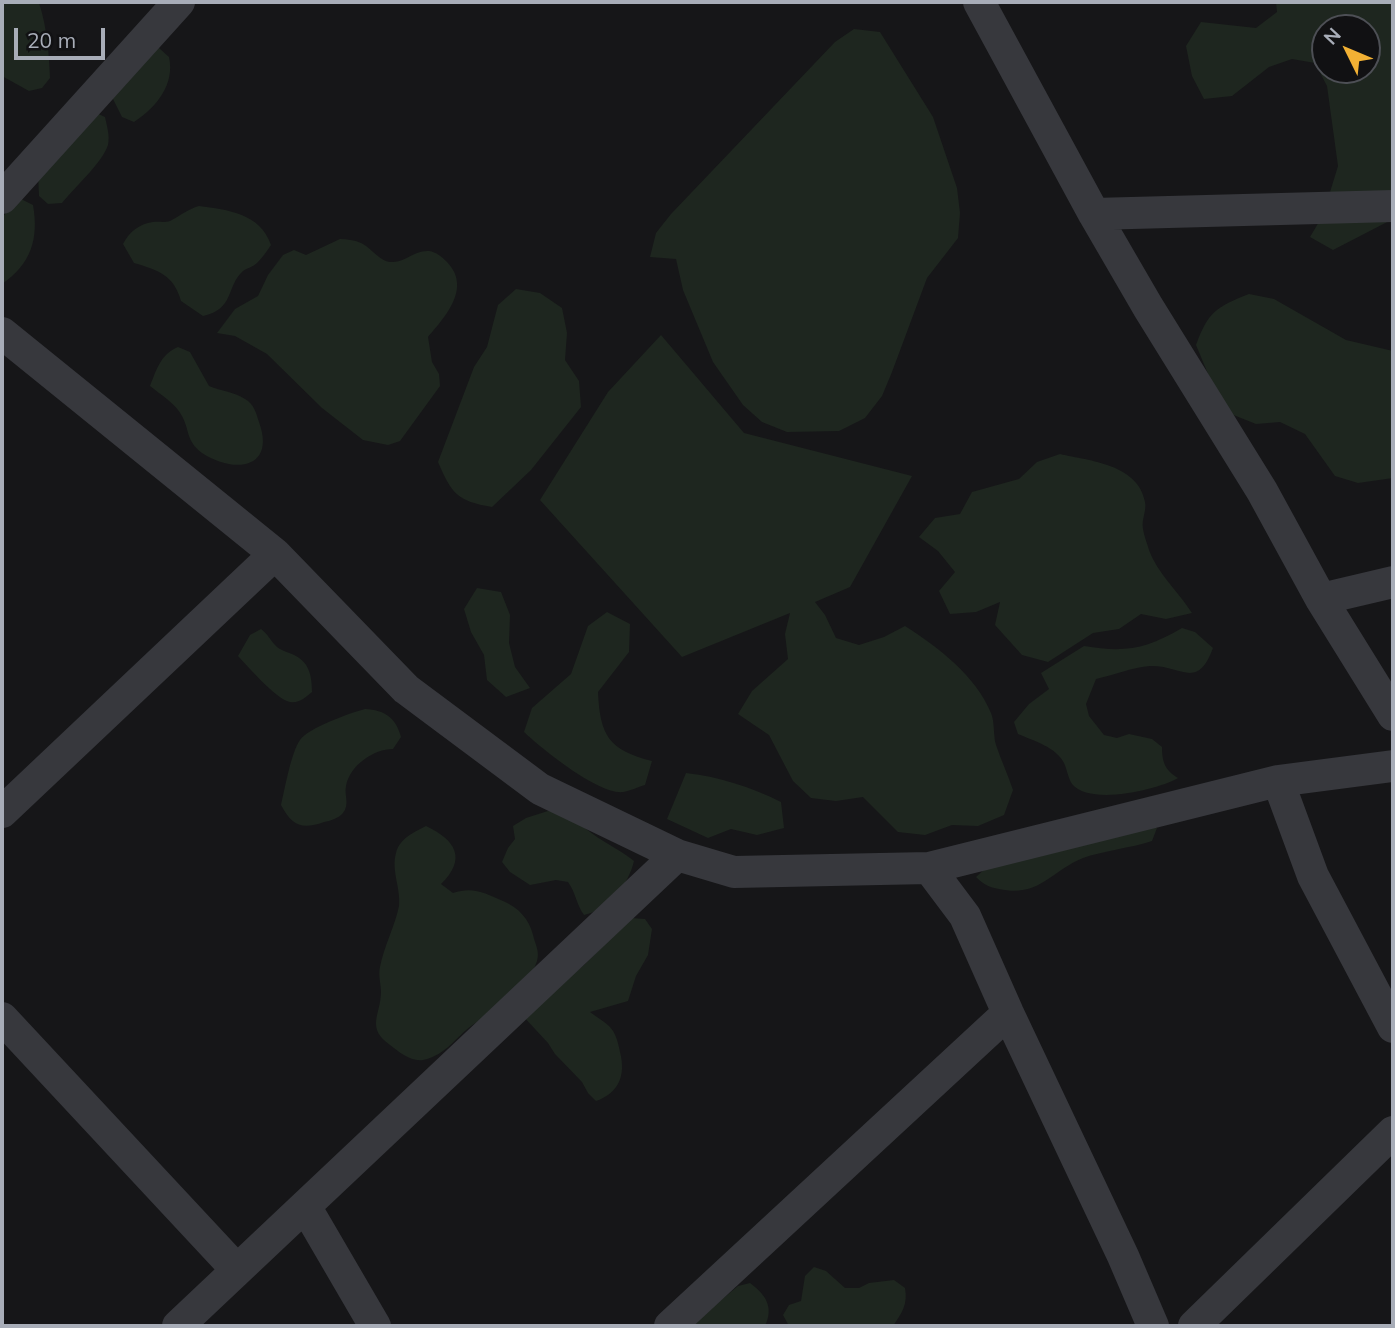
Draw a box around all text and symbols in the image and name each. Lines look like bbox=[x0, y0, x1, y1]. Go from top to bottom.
scale bar bbox=[18, 14, 108, 58]
north arrow bbox=[1311, 14, 1381, 84]
text: N bbox=[1318, 23, 1346, 49]
text: 20 m bbox=[27, 27, 76, 53]

